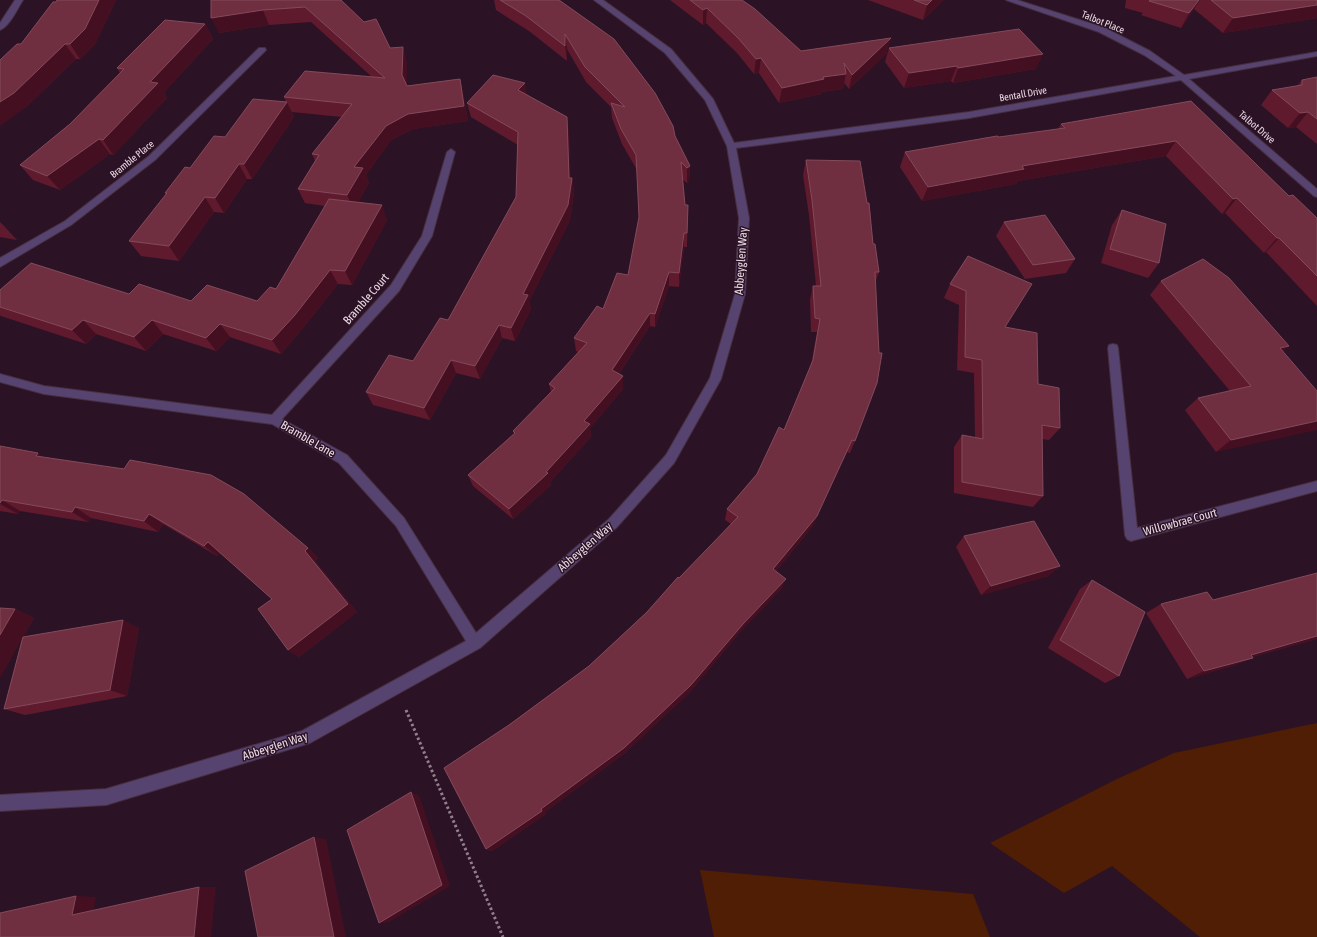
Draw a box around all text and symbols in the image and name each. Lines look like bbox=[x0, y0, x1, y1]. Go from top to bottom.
street label: Talbot Place bbox=[1080, 8, 1126, 36]
street label: Bentall Drive bbox=[999, 84, 1048, 104]
street label: Talbot Drive bbox=[1237, 108, 1278, 146]
street label: Bramble Place bbox=[108, 138, 156, 180]
street label: Abbeyglen Way bbox=[732, 227, 750, 295]
street label: Bramble Court bbox=[340, 270, 392, 327]
street label: Bramble Lane bbox=[278, 418, 338, 460]
street label: Willowbrae Court bbox=[1142, 505, 1219, 539]
street label: Abbeyglen Way bbox=[555, 520, 615, 574]
street label: Abbeyglen Way bbox=[241, 729, 309, 763]

